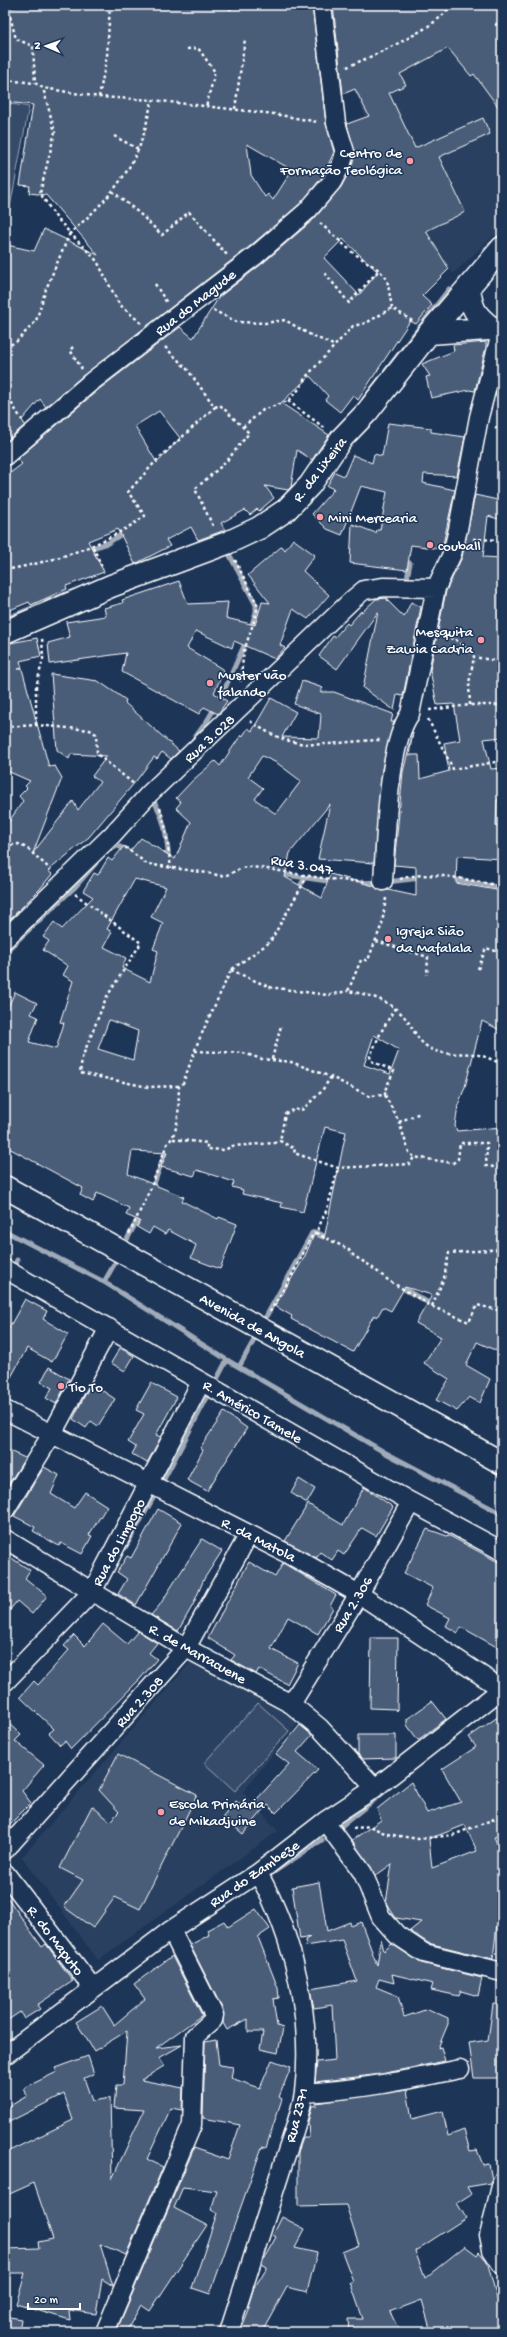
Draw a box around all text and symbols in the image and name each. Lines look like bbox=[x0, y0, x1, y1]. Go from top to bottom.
north arrow bbox=[26, 26, 66, 66]
text: N bbox=[32, 42, 44, 50]
place label: Centro de Formação Teológica bbox=[279, 145, 403, 180]
marker: Centro de Formação Teológica bbox=[405, 156, 415, 166]
street label: Rua do Magude bbox=[152, 266, 240, 341]
street label: R. da Lixeira bbox=[289, 433, 352, 507]
place label: Mini Mercearia bbox=[328, 510, 418, 528]
marker: Mini Mercearia bbox=[315, 512, 325, 522]
place label: couball bbox=[438, 538, 481, 556]
marker: couball bbox=[425, 540, 435, 550]
place label: Mesquita Zawia Cadria bbox=[386, 624, 474, 659]
marker: Mesquita Zawia Cadria bbox=[476, 635, 486, 645]
place label: Muster vão falando bbox=[217, 667, 287, 702]
marker: Muster vão falando bbox=[205, 678, 215, 688]
street label: Rua 3.028 bbox=[181, 711, 240, 768]
street label: Rua 3.047 bbox=[269, 852, 335, 880]
place label: Igreja Sião da Mafalala bbox=[396, 923, 472, 958]
marker: Igreja Sião da Mafalala bbox=[383, 934, 393, 944]
street label: Avenida de Angola bbox=[196, 1290, 309, 1364]
street label: R. Américo Tamele bbox=[199, 1377, 305, 1449]
place label: Tio To bbox=[68, 1379, 103, 1397]
marker: Tio To bbox=[56, 1381, 66, 1391]
street label: Rua do Limpopo bbox=[89, 1496, 150, 1590]
street label: R. da Matola bbox=[218, 1514, 299, 1568]
street label: Rua 2.306 bbox=[330, 1573, 378, 1637]
street label: R. de Marracuene bbox=[145, 1621, 249, 1689]
street label: Rua 2.308 bbox=[113, 1673, 168, 1732]
place label: Escola Primária de Mikadjuine bbox=[169, 1796, 265, 1831]
marker: Escola Primária de Mikadjuine bbox=[156, 1807, 166, 1817]
street label: Rua do Zambeze bbox=[207, 1837, 304, 1912]
street label: R. do Maputo bbox=[22, 1903, 87, 1980]
street label: Rua 2371 bbox=[282, 2086, 313, 2145]
scale bar bbox=[28, 2285, 80, 2311]
text: 20 m bbox=[34, 2294, 59, 2308]

